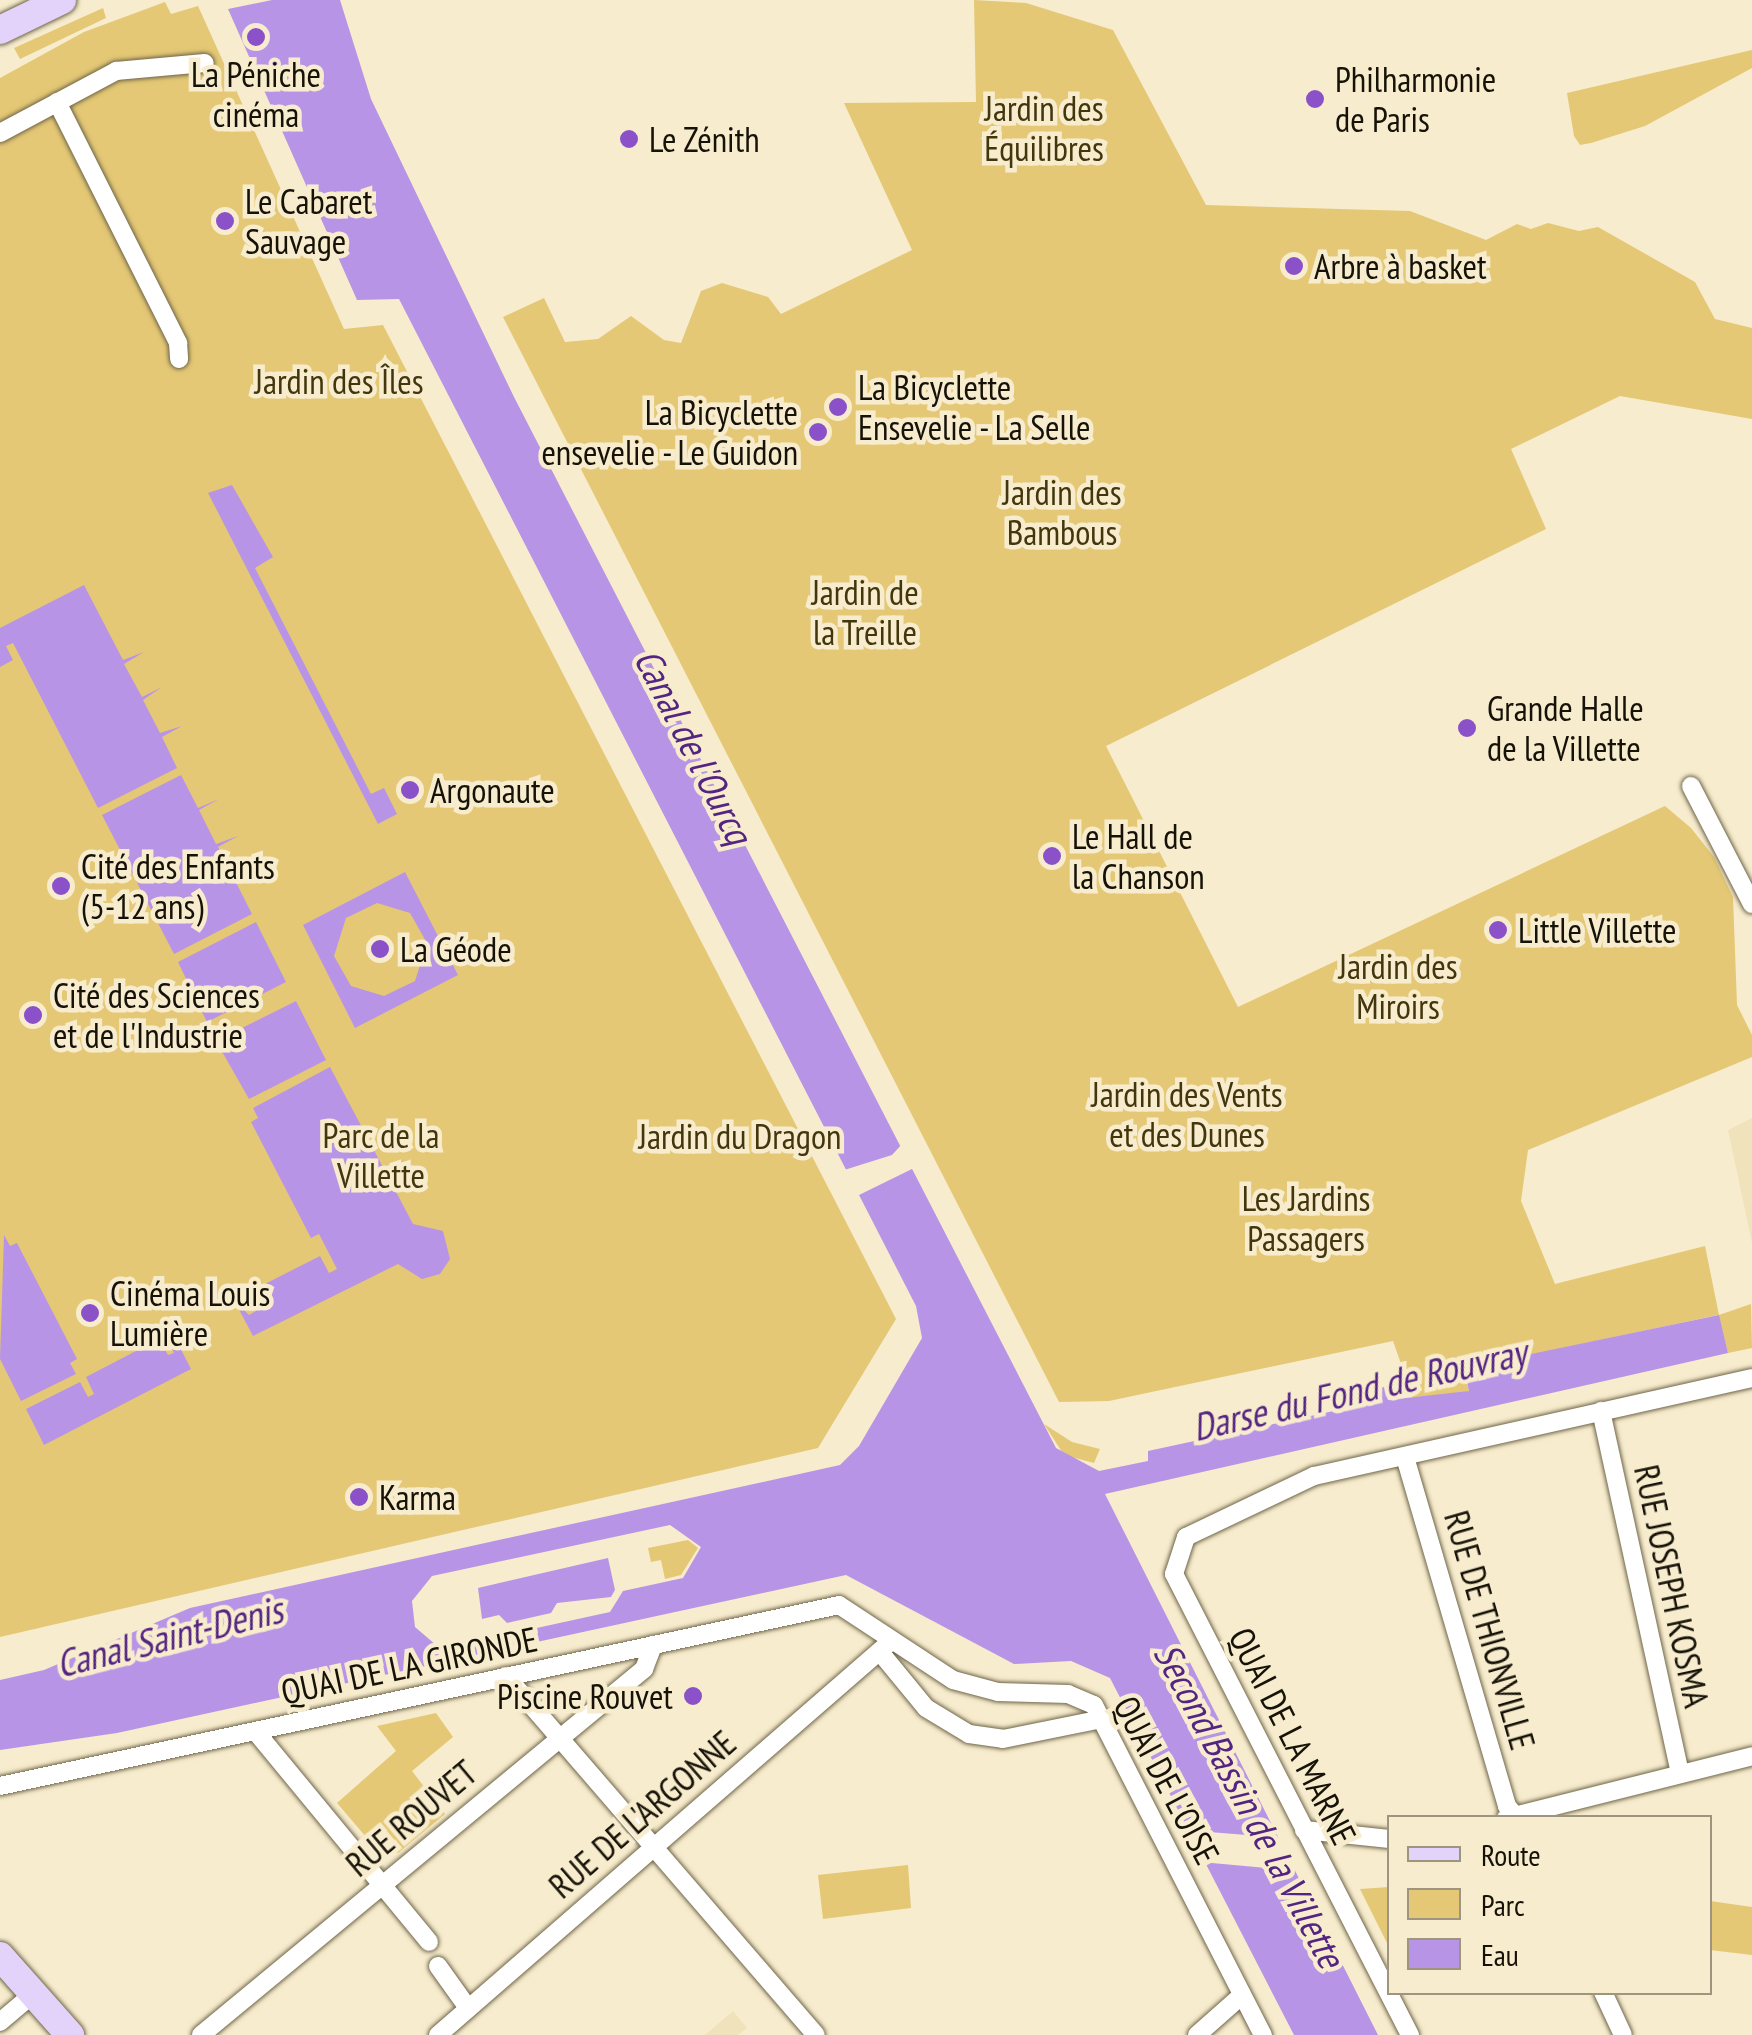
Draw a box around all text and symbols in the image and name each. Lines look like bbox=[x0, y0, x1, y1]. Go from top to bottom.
marker: La Péniche cinéma bbox=[245, 26, 267, 48]
place label: La Péniche cinéma bbox=[191, 53, 321, 135]
place label: Philharmonie de Paris bbox=[1335, 58, 1496, 140]
park label: Jardin des Équilibres bbox=[984, 87, 1104, 169]
marker: Philharmonie de Paris bbox=[1304, 88, 1326, 110]
place label: Le Zénith bbox=[649, 118, 760, 160]
marker: Le Zénith bbox=[618, 128, 640, 150]
place label: Le Cabaret Sauvage bbox=[245, 180, 372, 262]
marker: Le Cabaret Sauvage bbox=[214, 210, 236, 232]
place label: Arbre à basket bbox=[1314, 245, 1487, 287]
marker: Arbre à basket bbox=[1283, 255, 1305, 277]
park label: Jardin des Îles bbox=[254, 360, 424, 402]
place label: La Bicyclette Ensevelie - La Selle bbox=[858, 366, 1093, 448]
place label: La Bicyclette ensevelie - Le Guidon bbox=[539, 391, 798, 473]
marker: La Bicyclette Ensevelie - La Selle bbox=[827, 396, 849, 418]
marker: La Bicyclette ensevelie - Le Guidon bbox=[807, 421, 829, 443]
park label: Jardin des Bambous bbox=[1003, 471, 1121, 553]
park label: Jardin de la Treille bbox=[811, 571, 919, 653]
water label: Canal de l'Ourcq bbox=[625, 641, 763, 851]
place label: Grande Halle de la Villette bbox=[1487, 687, 1644, 769]
marker: Grande Halle de la Villette bbox=[1456, 717, 1478, 739]
place label: Argonaute bbox=[430, 769, 555, 811]
marker: Argonaute bbox=[399, 779, 421, 801]
place label: Le Hall de la Chanson bbox=[1072, 815, 1205, 897]
place label: Cité des Enfants (5-12 ans) bbox=[81, 845, 275, 927]
marker: Le Hall de la Chanson bbox=[1041, 845, 1063, 867]
marker: Cité des Enfants (5-12 ans) bbox=[50, 875, 72, 897]
place label: Little Villette bbox=[1518, 909, 1677, 951]
marker: Little Villette bbox=[1487, 919, 1509, 941]
place label: La Géode bbox=[400, 928, 512, 970]
marker: La Géode bbox=[369, 938, 391, 960]
park label: Jardin des Miroirs bbox=[1339, 945, 1457, 1027]
place label: Cité des Sciences et de l'Industrie bbox=[53, 974, 260, 1056]
marker: Cité des Sciences et de l'Industrie bbox=[22, 1004, 44, 1026]
park label: Jardin des Vents et des Dunes bbox=[1091, 1073, 1283, 1155]
park label: Parc de la Villette bbox=[322, 1114, 440, 1196]
park label: Jardin du Dragon bbox=[639, 1115, 841, 1157]
park label: Les Jardins Passagers bbox=[1242, 1177, 1370, 1259]
place label: Cinéma Louis Lumière bbox=[110, 1272, 270, 1354]
marker: Cinéma Louis Lumière bbox=[79, 1302, 101, 1324]
water label: Darse du Fond de Rouvray bbox=[1188, 1328, 1530, 1450]
street label: RUE JOSEPH KOSMA bbox=[1626, 1461, 1718, 1711]
place label: Karma bbox=[379, 1476, 456, 1518]
marker: Karma bbox=[348, 1486, 370, 1508]
street label: RUE DE THIONVILLE bbox=[1436, 1505, 1544, 1755]
water label: Canal Saint-Denis bbox=[51, 1586, 287, 1686]
street label: QUAI DE LA GIRONDE bbox=[277, 1617, 541, 1713]
street label: QUAI DE LA MARNE bbox=[1220, 1620, 1366, 1852]
water label: Second Bassin de la Villette bbox=[1145, 1635, 1355, 1975]
place label: Piscine Rouvet bbox=[497, 1675, 673, 1717]
marker: Piscine Rouvet bbox=[682, 1685, 704, 1707]
street label: QUAI DE L'OISE bbox=[1105, 1689, 1229, 1871]
street label: RUE DE L'ARGONNE bbox=[540, 1722, 744, 1906]
street label: RUE ROUVET bbox=[337, 1751, 485, 1885]
legend bbox=[1387, 1815, 1712, 1995]
text: Route bbox=[1481, 1835, 1541, 1874]
text: Parc bbox=[1481, 1885, 1525, 1924]
text: Eau bbox=[1481, 1935, 1519, 1974]

